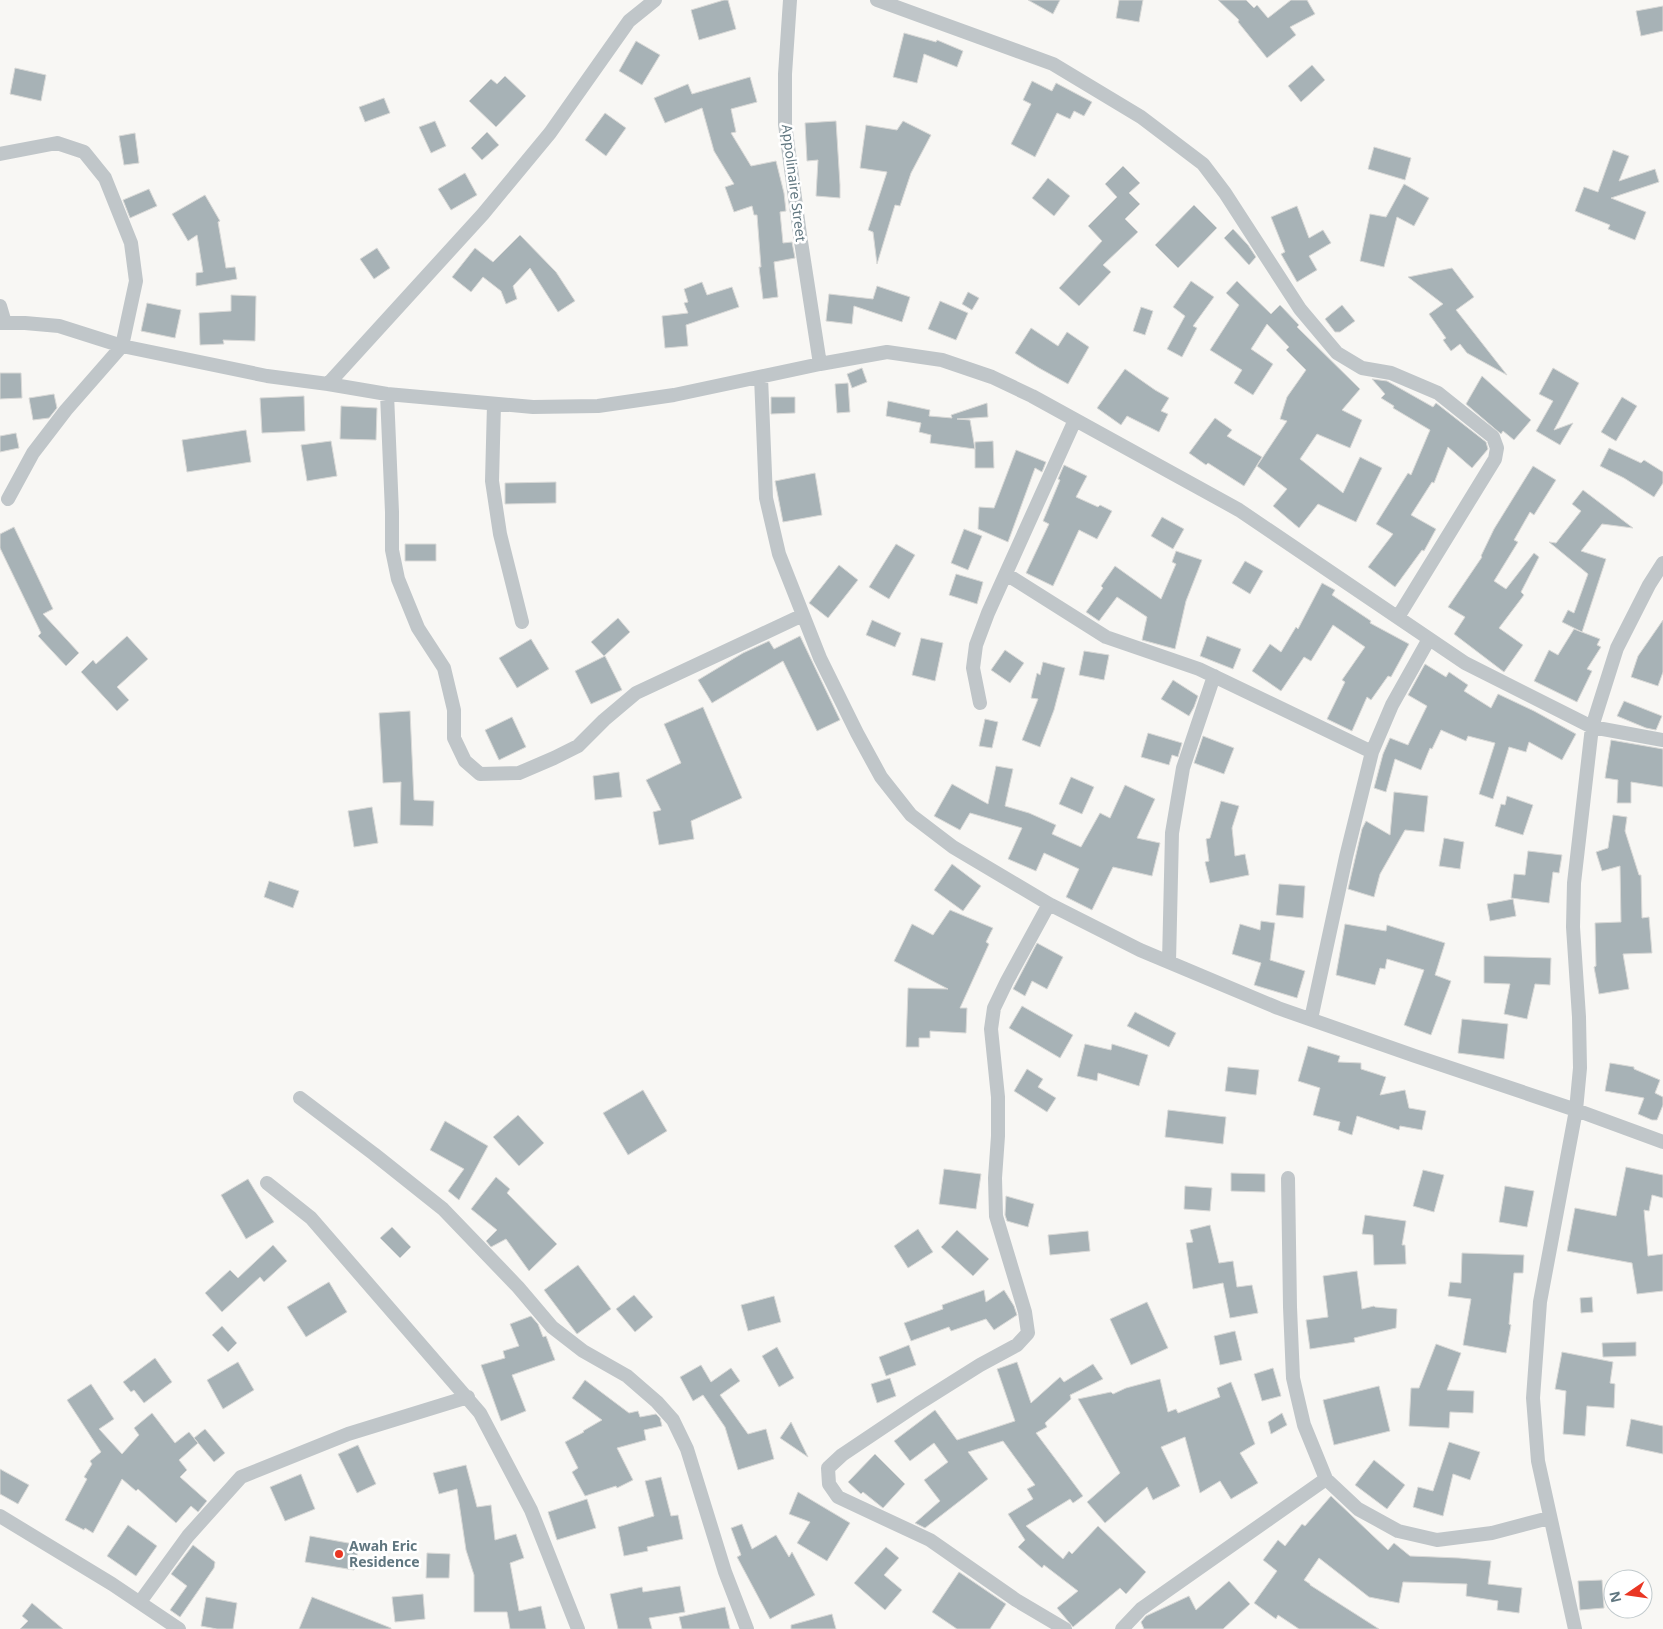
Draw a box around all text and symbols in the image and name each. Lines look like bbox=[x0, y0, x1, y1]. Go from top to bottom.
street label: Appolinaire Street bbox=[778, 123, 811, 243]
place label: Awah Eric Residence bbox=[349, 1536, 420, 1571]
marker: Awah Eric Residence bbox=[333, 1548, 345, 1560]
north arrow bbox=[1603, 1569, 1653, 1619]
text: N bbox=[1604, 1589, 1625, 1605]

